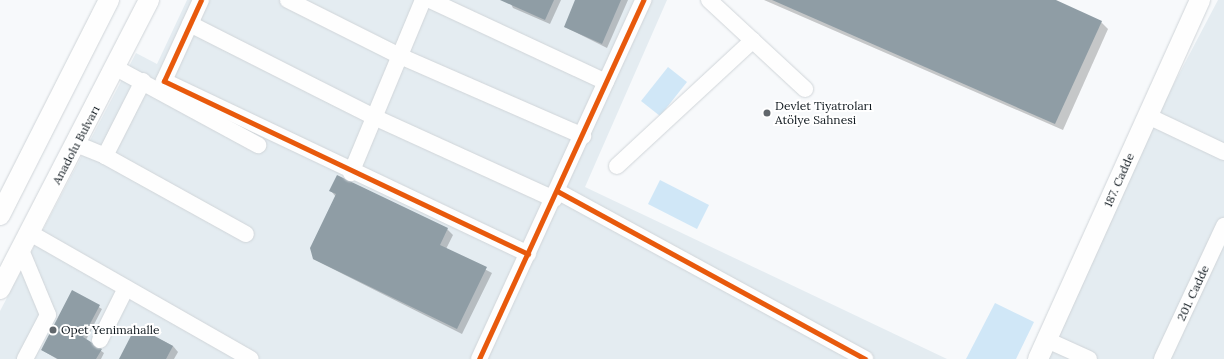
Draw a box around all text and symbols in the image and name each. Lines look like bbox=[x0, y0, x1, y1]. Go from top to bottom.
place label: Devlet Tiyatroları Atölye Sahnesi bbox=[775, 99, 872, 127]
street label: Anadolu Bulvarı bbox=[49, 103, 103, 187]
marker: Devlet Tiyatroları Atölye Sahnesi bbox=[762, 108, 772, 118]
street label: 187. Cadde bbox=[1101, 151, 1137, 209]
street label: 201. Cadde bbox=[1174, 263, 1212, 323]
place label: Opet Yenimahalle bbox=[61, 323, 159, 337]
marker: Opet Yenimahalle bbox=[48, 325, 58, 335]

